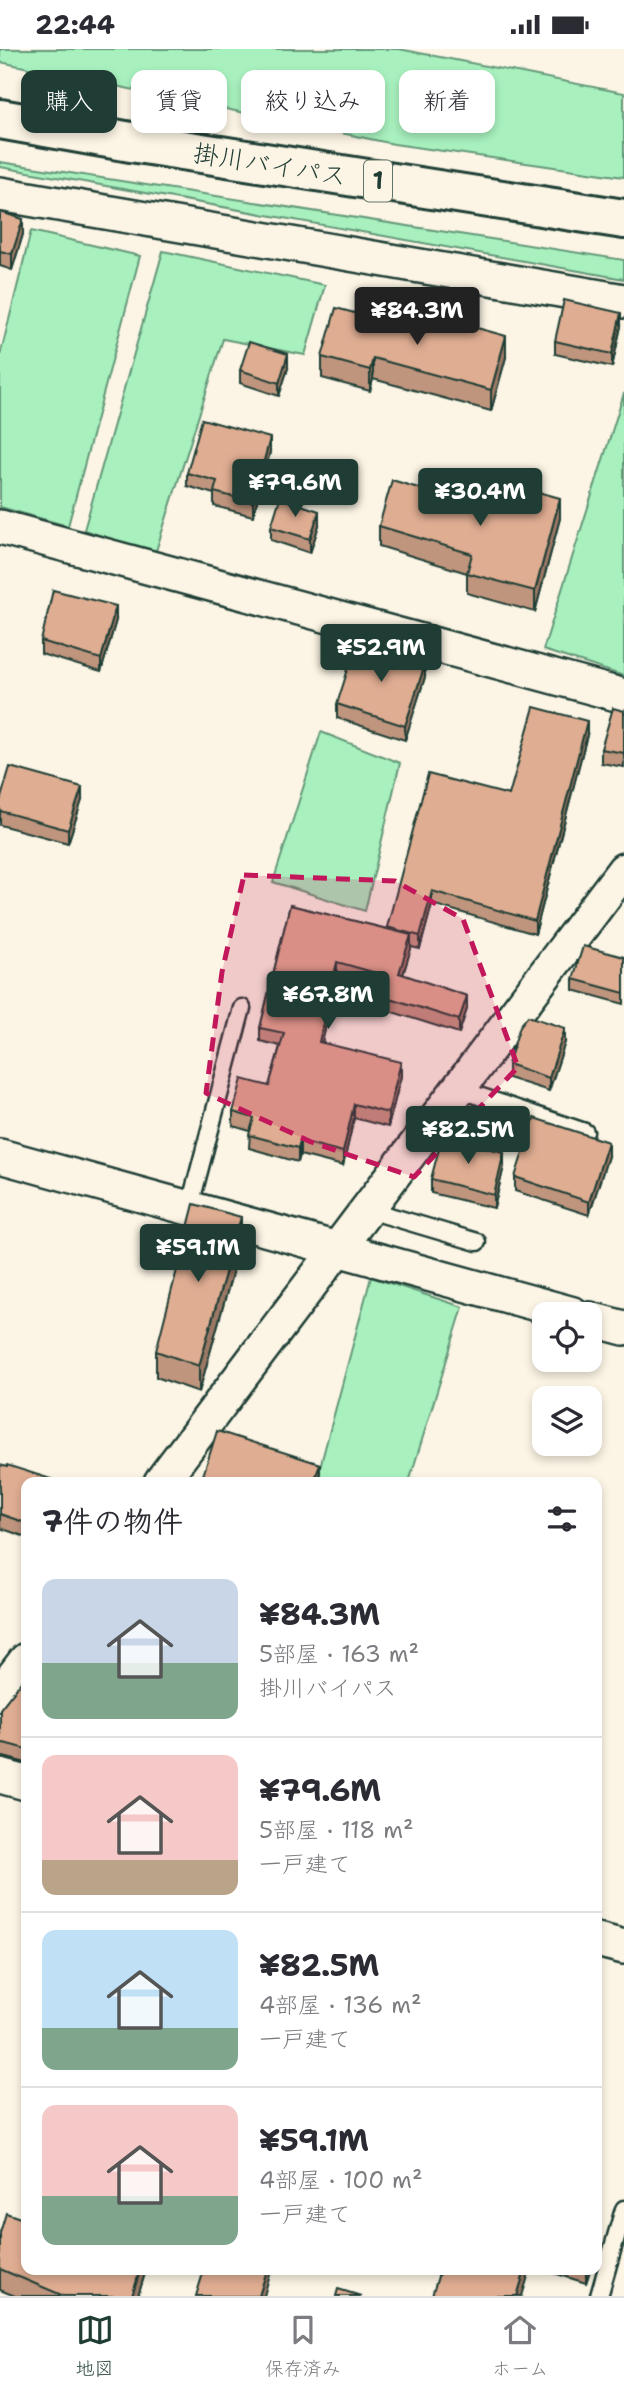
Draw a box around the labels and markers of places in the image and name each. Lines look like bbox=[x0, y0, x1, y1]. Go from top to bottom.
pin: ¥84.3M bbox=[360, 287, 474, 347]
pin: ¥79.6M bbox=[238, 459, 352, 519]
pin: ¥30.4M bbox=[423, 469, 537, 528]
pin: ¥52.9M bbox=[324, 625, 438, 684]
pin: ¥67.8M bbox=[271, 971, 385, 1031]
pin: ¥82.5M bbox=[411, 1107, 525, 1166]
pin: ¥59.1M bbox=[141, 1225, 255, 1284]

